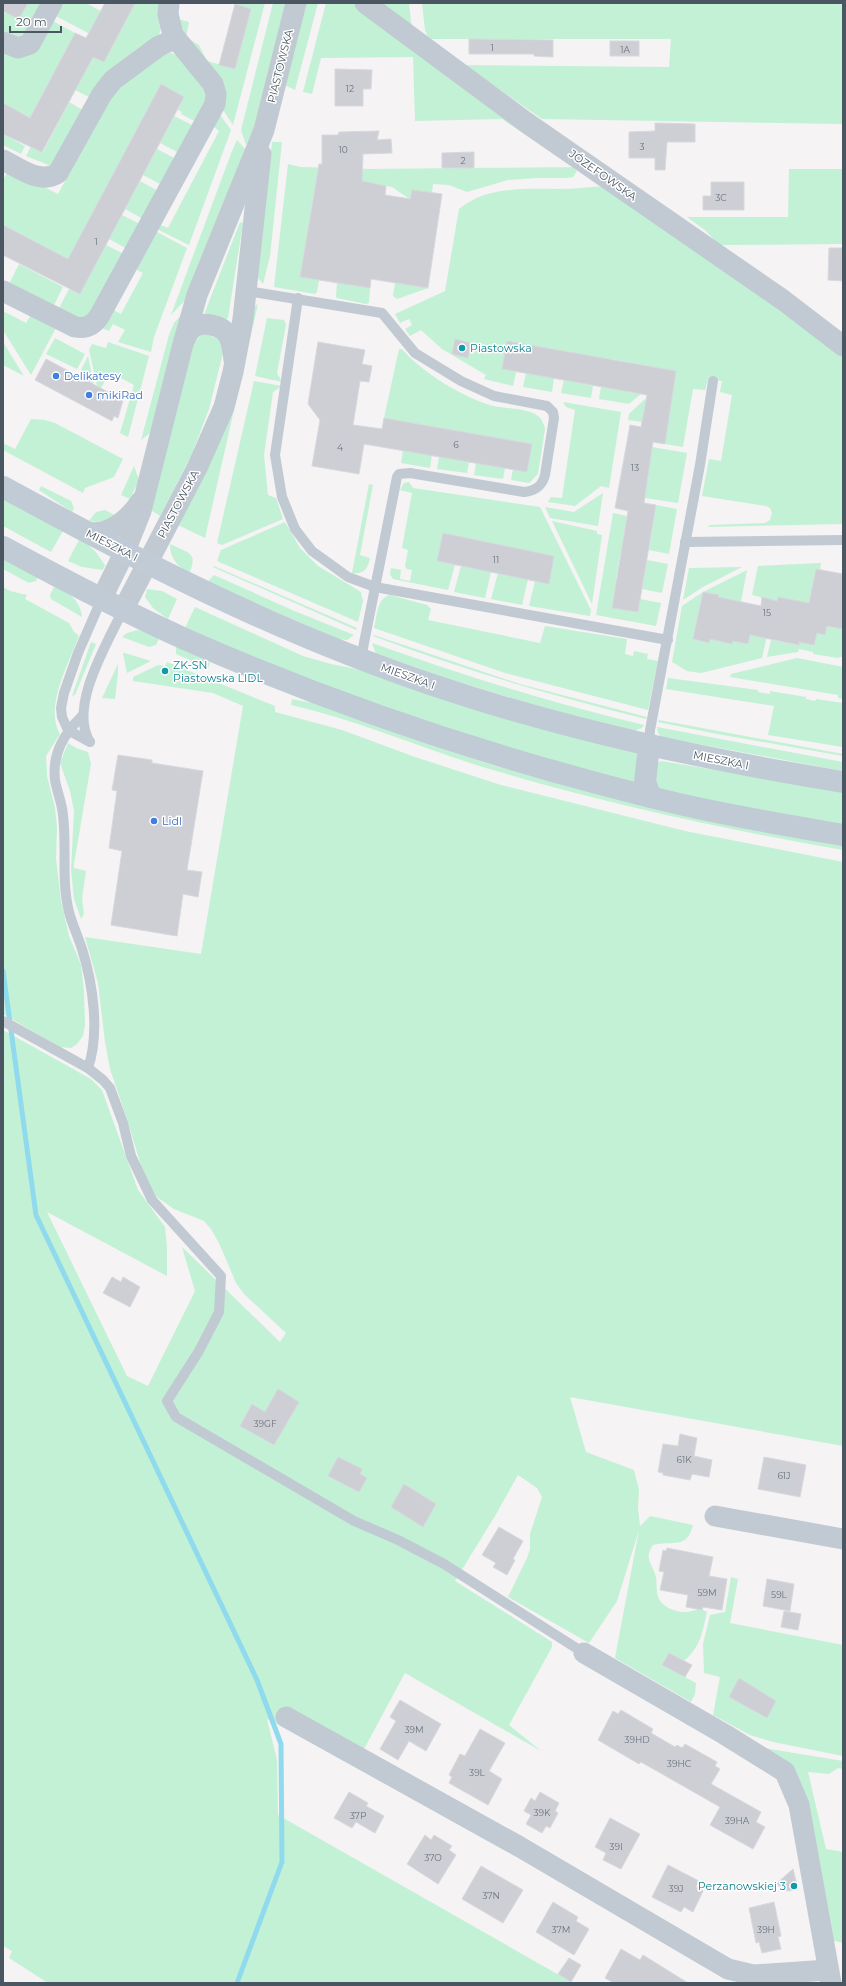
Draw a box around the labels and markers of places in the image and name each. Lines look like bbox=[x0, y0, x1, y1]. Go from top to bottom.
place label: Piastowska bbox=[470, 341, 532, 355]
marker: Piastowska bbox=[457, 343, 467, 353]
place label: Delikatesy bbox=[64, 369, 121, 383]
marker: Delikatesy bbox=[51, 371, 61, 381]
place label: mikiRad bbox=[97, 388, 143, 402]
marker: mikiRad bbox=[84, 390, 94, 400]
place label: ZK-SN Piastowska LIDL bbox=[173, 658, 263, 685]
marker: ZK-SN Piastowska LIDL bbox=[160, 666, 170, 676]
place label: Lidl bbox=[162, 814, 182, 828]
marker: Lidl bbox=[149, 816, 159, 826]
place label: Perzanowskiej 3 bbox=[698, 1879, 786, 1893]
marker: Perzanowskiej 3 bbox=[789, 1881, 799, 1891]

